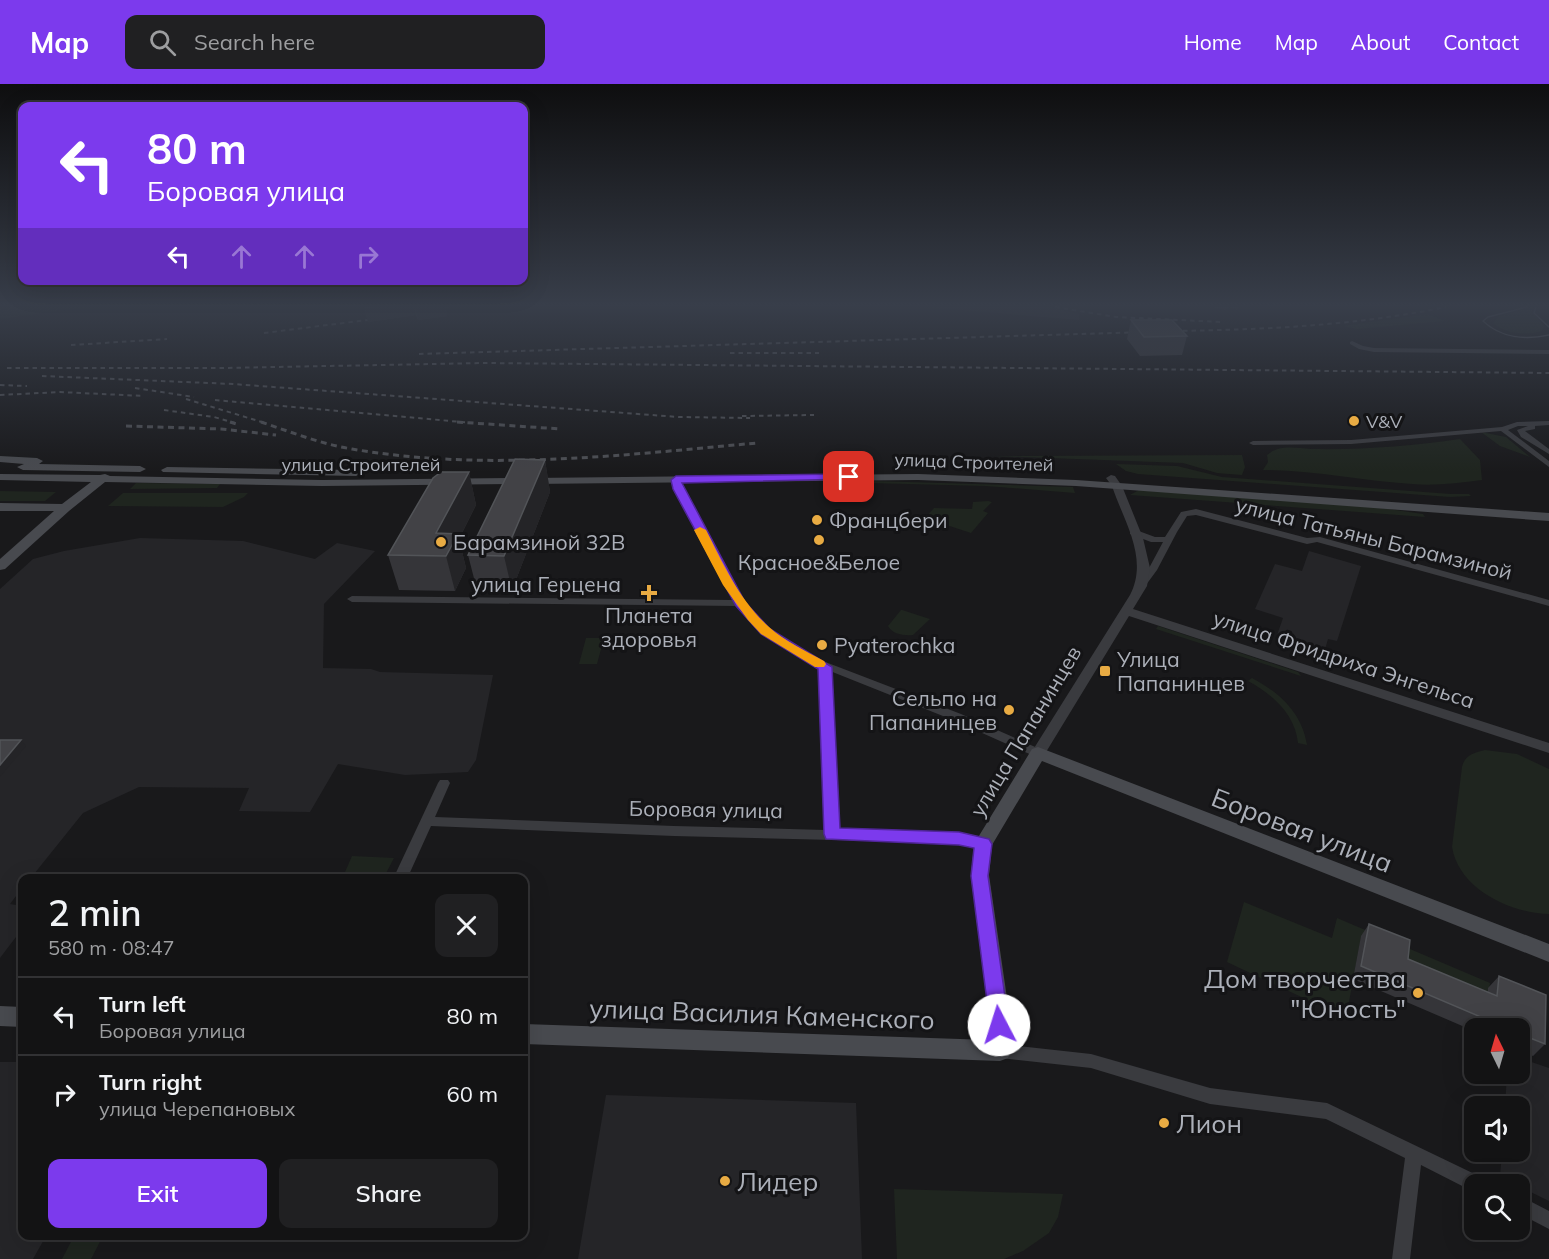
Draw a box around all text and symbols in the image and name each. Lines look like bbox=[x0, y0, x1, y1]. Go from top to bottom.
search box bbox=[125, 15, 545, 69]
text: Map bbox=[30, 25, 89, 60]
icon: search bbox=[146, 26, 179, 59]
text: Search here bbox=[194, 28, 315, 56]
text: Home bbox=[1184, 29, 1242, 55]
text: Map bbox=[1275, 29, 1318, 55]
text: About bbox=[1351, 29, 1410, 55]
text: Contact bbox=[1443, 29, 1519, 55]
text: 80 m bbox=[147, 122, 247, 175]
icon: left bbox=[48, 126, 126, 204]
text: Боровая улица bbox=[147, 174, 345, 208]
icon: left bbox=[162, 240, 195, 273]
icon: ahead bbox=[225, 240, 258, 273]
icon: ahead bbox=[288, 240, 321, 273]
icon: right bbox=[351, 240, 384, 273]
place label: V&V bbox=[1366, 410, 1403, 433]
marker: V&V bbox=[1347, 414, 1361, 428]
street label: улица Строителей bbox=[894, 448, 1054, 476]
pin bbox=[823, 451, 874, 502]
street label: улица Строителей bbox=[281, 453, 441, 476]
icon: arrive bbox=[832, 460, 865, 493]
street label: улица Татьяны Барамзиной bbox=[1233, 491, 1515, 585]
place label: Францбери bbox=[829, 507, 947, 533]
marker: Францбери bbox=[810, 513, 824, 527]
place label: Барамзиной 32В bbox=[453, 529, 625, 555]
marker: Красное&Белое bbox=[812, 533, 826, 547]
marker: Барамзиной 32В bbox=[434, 535, 448, 549]
place label: Красное&Белое bbox=[738, 549, 900, 575]
street label: улица Герцена bbox=[471, 571, 621, 597]
marker: Планета здоровья bbox=[642, 586, 656, 600]
place label: Планета здоровья bbox=[601, 602, 697, 652]
street label: улица Фридриха Энгельса bbox=[1210, 604, 1478, 714]
place label: Pyaterochka bbox=[834, 632, 955, 658]
marker: Pyaterochka bbox=[815, 638, 829, 652]
street label: улица Папанинцев bbox=[964, 641, 1086, 821]
place label: Улица Папанинцев bbox=[1116, 646, 1245, 696]
marker: Улица Папанинцев bbox=[1098, 664, 1112, 678]
place label: Сельпо на Папанинцев bbox=[869, 685, 997, 735]
marker: Сельпо на Папанинцев bbox=[1002, 703, 1016, 717]
street label: Боровая улица bbox=[1207, 780, 1397, 880]
street label: Боровая улица bbox=[629, 795, 783, 823]
text: 2 min bbox=[48, 890, 142, 935]
button: close bbox=[435, 894, 498, 957]
text: 580 m · 08:47 bbox=[48, 935, 174, 960]
place label: Дом творчества "Юность" bbox=[1204, 962, 1406, 1025]
marker: Дом творчества "Юность" bbox=[1411, 986, 1425, 1000]
text: Turn left bbox=[99, 990, 186, 1018]
street label: улица Василия Каменского bbox=[589, 991, 935, 1037]
position arrow bbox=[967, 993, 1031, 1057]
icon: left bbox=[48, 1000, 81, 1033]
text: 80 m bbox=[447, 1002, 498, 1030]
text: Боровая улица bbox=[99, 1018, 246, 1043]
north arrow bbox=[1464, 1018, 1530, 1084]
map controls bbox=[1464, 1018, 1530, 1240]
text: Turn right bbox=[99, 1068, 202, 1096]
icon: right bbox=[48, 1078, 81, 1111]
text: 60 m bbox=[447, 1080, 498, 1108]
text: улица Черепановых bbox=[99, 1096, 295, 1121]
button: sound bbox=[1464, 1096, 1530, 1162]
place label: Лион bbox=[1176, 1107, 1242, 1140]
marker: Лион bbox=[1157, 1116, 1171, 1130]
button: Exit bbox=[48, 1159, 267, 1228]
button: Share bbox=[279, 1159, 498, 1228]
place label: Лидер bbox=[737, 1165, 818, 1198]
marker: Лидер bbox=[718, 1174, 732, 1188]
button: search bbox=[1464, 1174, 1530, 1240]

